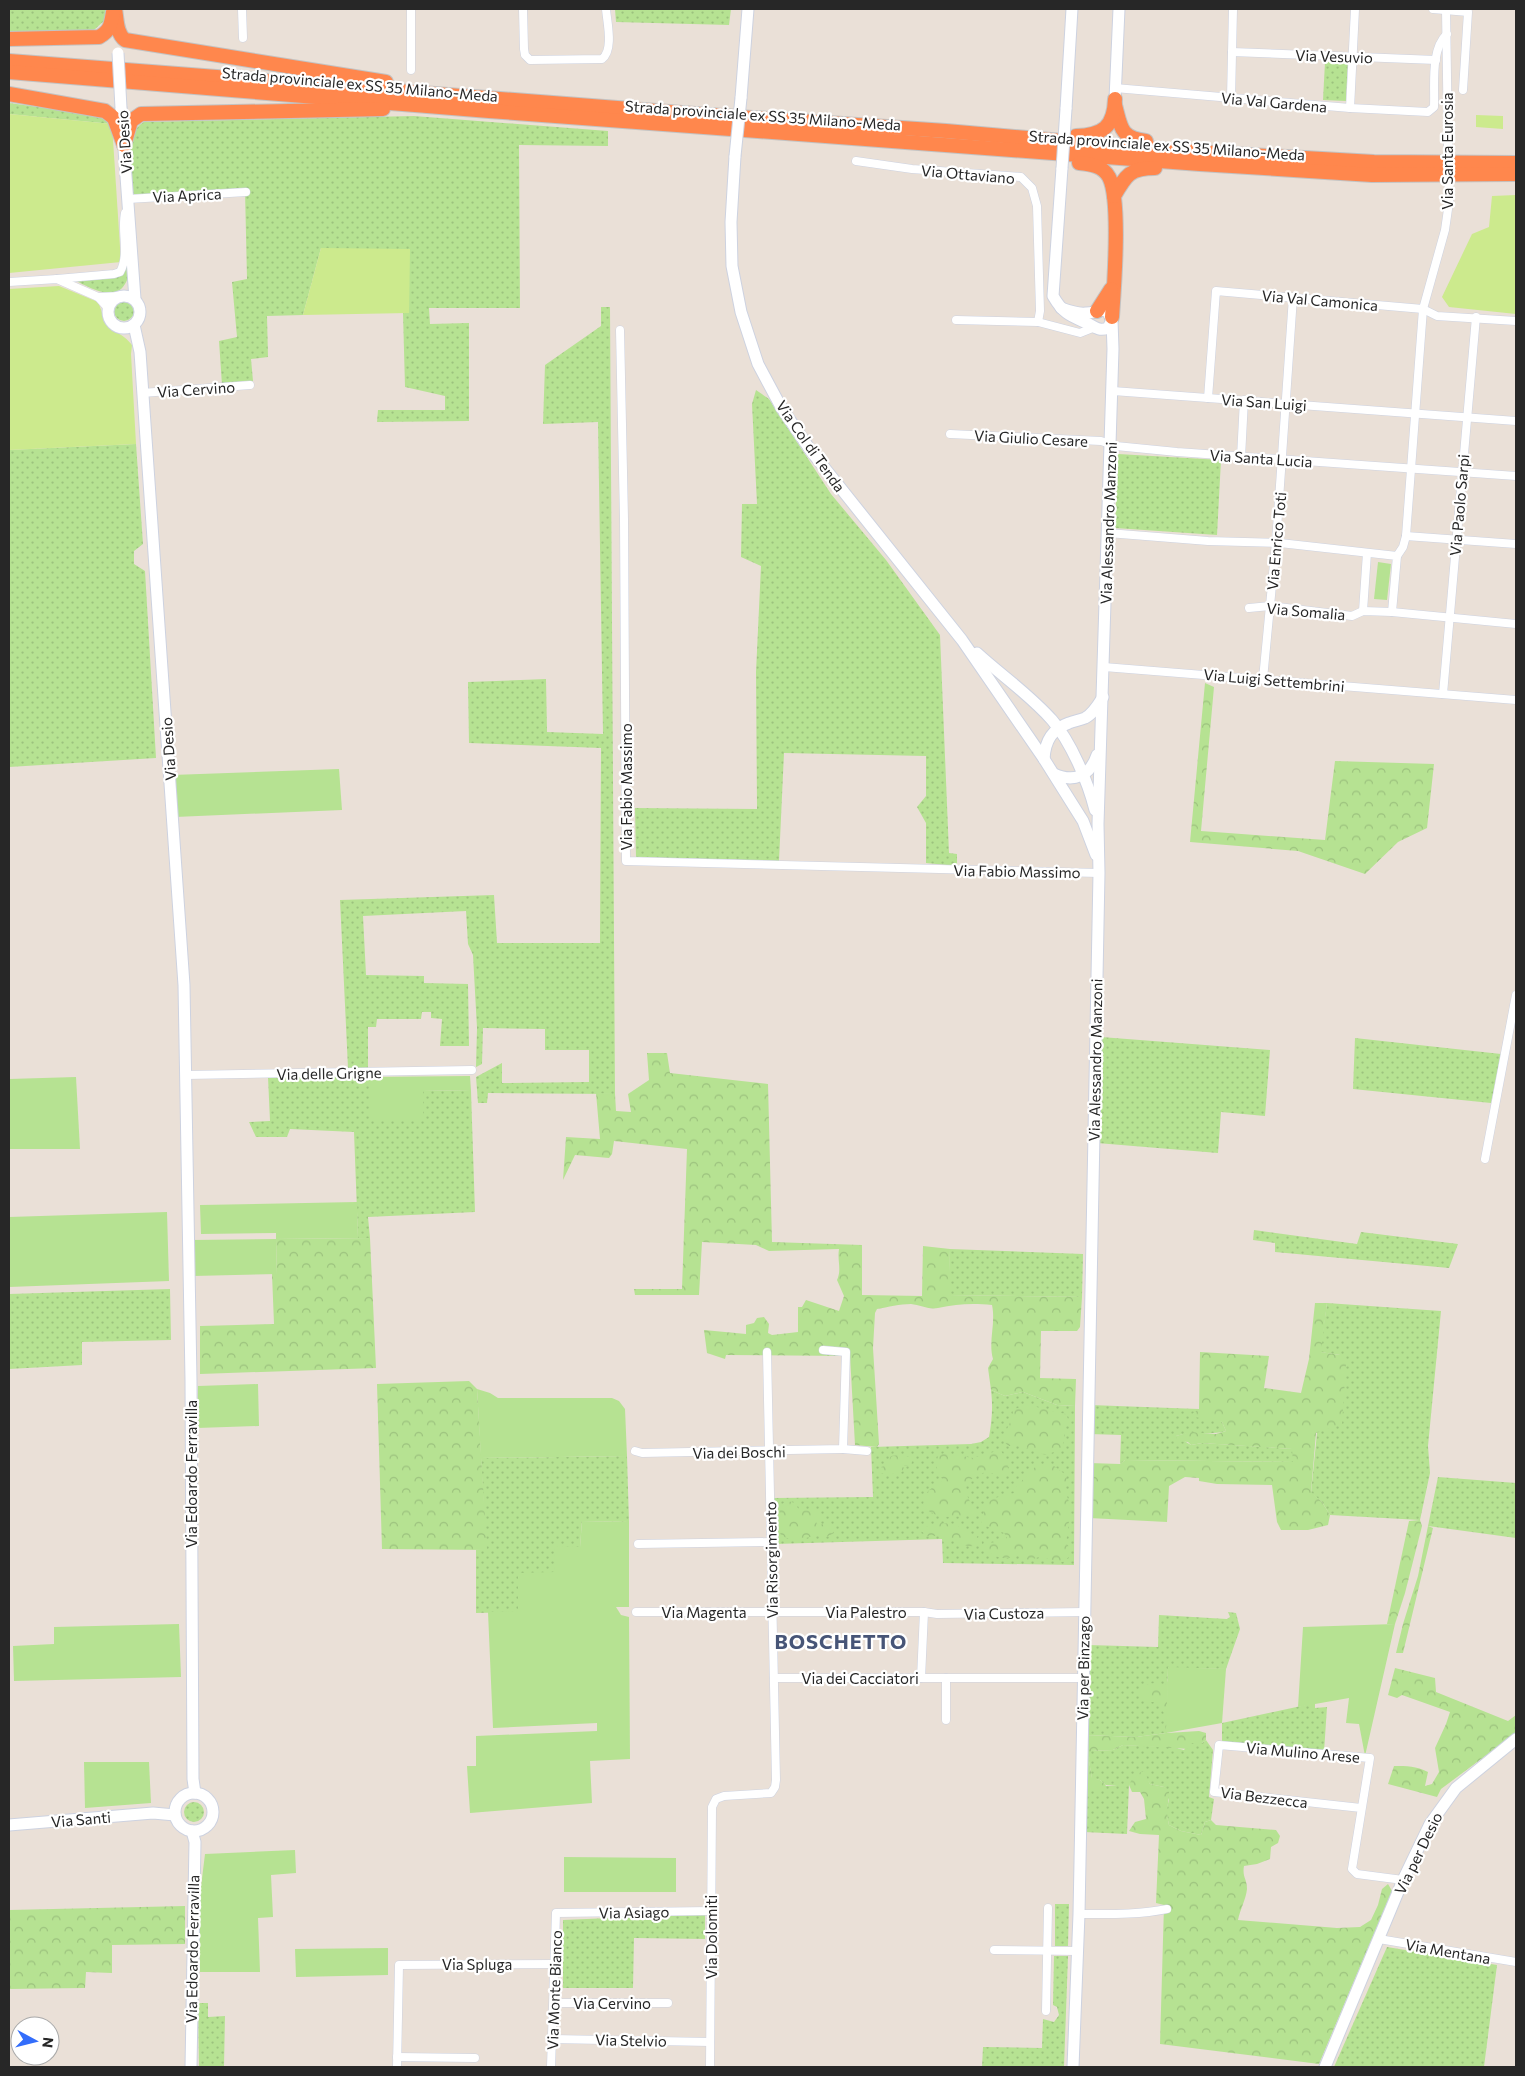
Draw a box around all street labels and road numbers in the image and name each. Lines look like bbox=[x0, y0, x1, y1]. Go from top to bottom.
street label: Via Vesuvio bbox=[1295, 46, 1373, 66]
street label: Strada provinciale ex SS 35 Milano-Meda bbox=[221, 63, 499, 105]
street label: Via Val Gardena bbox=[1220, 88, 1328, 116]
street label: Via Santa Eurosia bbox=[1438, 92, 1456, 210]
street label: Strada provinciale ex SS 35 Milano-Meda bbox=[624, 96, 902, 134]
street label: Via Desio bbox=[113, 110, 135, 174]
street label: Strada provinciale ex SS 35 Milano-Meda bbox=[1028, 126, 1306, 164]
street label: Via Ottaviano bbox=[920, 161, 1016, 187]
street label: Via Aprica bbox=[152, 184, 222, 206]
street label: Via Val Camonica bbox=[1261, 286, 1379, 314]
street label: Via Cervino bbox=[156, 377, 236, 401]
street label: Via San Luigi bbox=[1221, 390, 1307, 414]
street label: Via Col di Tenda bbox=[773, 397, 849, 495]
street label: Via Giulio Cesare bbox=[974, 426, 1089, 450]
street label: Via Alessandro Manzoni bbox=[1096, 441, 1120, 605]
street label: Via Santa Lucia bbox=[1209, 445, 1313, 471]
street label: Via Paolo Sarpi bbox=[1446, 453, 1472, 557]
street label: Via Enrico Toti bbox=[1263, 491, 1289, 591]
street label: Via Somalia bbox=[1266, 599, 1346, 623]
street label: Via Luigi Settembrini bbox=[1203, 665, 1345, 695]
street label: Via Desio bbox=[157, 717, 179, 781]
street label: Via Fabio Massimo bbox=[617, 723, 635, 851]
street label: Via Fabio Massimo bbox=[953, 861, 1081, 881]
street label: Via Alessandro Manzoni bbox=[1085, 978, 1105, 1142]
street label: Via delle Grigne bbox=[276, 1063, 382, 1083]
street label: Via Edoardo Ferravilla bbox=[182, 1400, 200, 1548]
street label: Via dei Boschi bbox=[692, 1442, 786, 1462]
street label: Via Risorgimento bbox=[761, 1501, 781, 1619]
street label: Via Magenta bbox=[661, 1603, 747, 1621]
street label: Via Palestro bbox=[825, 1603, 907, 1621]
street label: Via Custoza bbox=[964, 1603, 1044, 1623]
street label: Via per Binzago bbox=[1073, 1615, 1093, 1721]
street label: Via dei Cacciatori bbox=[801, 1669, 919, 1687]
street label: Via Mulino Arese bbox=[1245, 1738, 1361, 1766]
street label: Via Bezzecca bbox=[1219, 1783, 1309, 1811]
street label: Via Santi bbox=[50, 1807, 112, 1831]
street label: Via per Desio bbox=[1390, 1809, 1446, 1897]
street label: Via Edoardo Ferravilla bbox=[182, 1875, 202, 2023]
street label: Via Dolomiti bbox=[702, 1895, 720, 1979]
street label: Via Asiago bbox=[599, 1902, 670, 1922]
street label: Via Monte Bianco bbox=[543, 1930, 565, 2050]
street label: Via Mentana bbox=[1404, 1935, 1492, 1967]
street label: Via Spluga bbox=[442, 1955, 512, 1973]
street label: Via Cervino bbox=[573, 1994, 651, 2012]
street label: Via Stelvio bbox=[595, 2030, 667, 2050]

